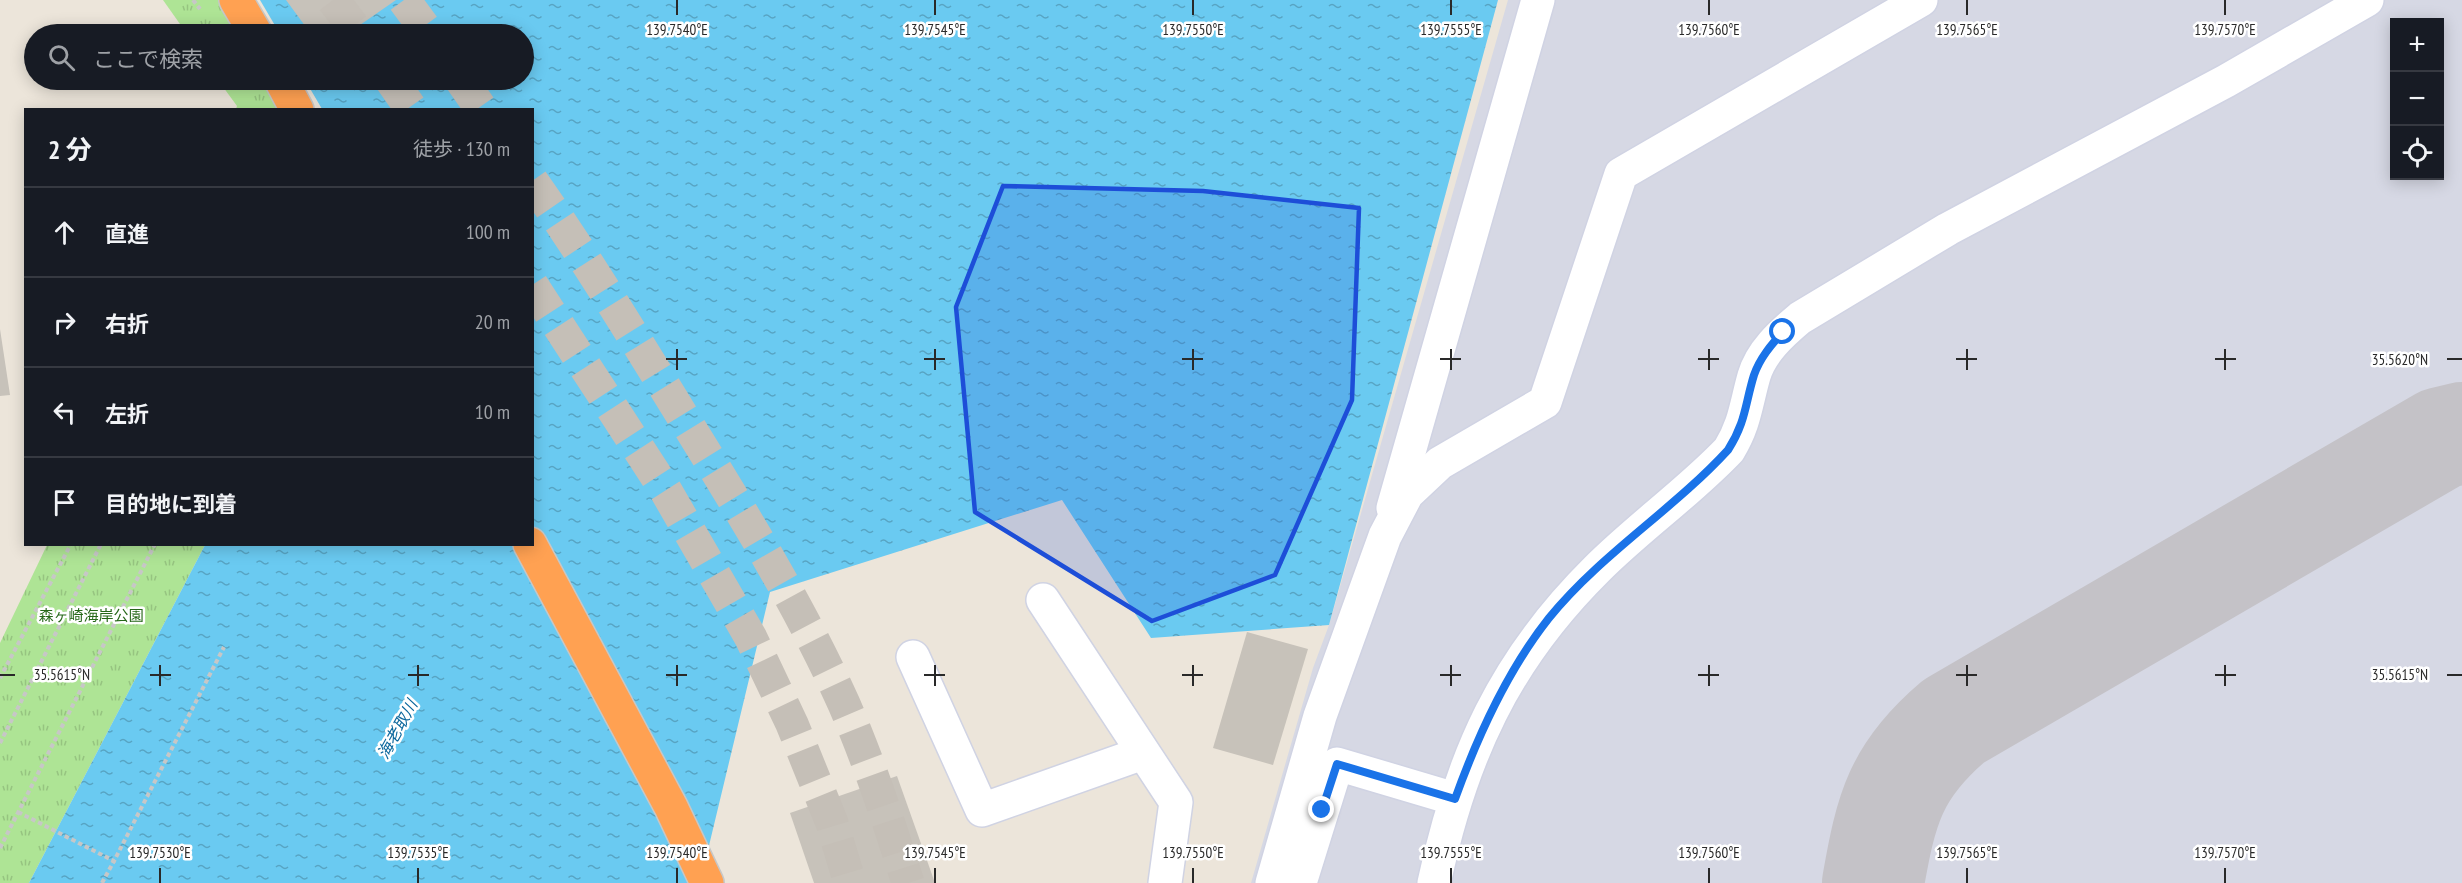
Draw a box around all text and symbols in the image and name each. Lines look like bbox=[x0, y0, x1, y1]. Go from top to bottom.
map controls bbox=[2390, 18, 2444, 180]
button: + bbox=[2390, 18, 2444, 72]
text: 139.7540°E bbox=[646, 20, 708, 39]
text: 139.7545°E bbox=[904, 20, 966, 39]
text: 139.7550°E bbox=[1162, 20, 1224, 39]
text: 139.7555°E bbox=[1420, 20, 1482, 39]
text: 139.7560°E bbox=[1678, 20, 1740, 39]
text: 139.7565°E bbox=[1936, 20, 1998, 39]
text: 139.7570°E bbox=[2194, 20, 2256, 39]
search box bbox=[24, 24, 534, 90]
icon: search bbox=[45, 41, 78, 74]
text: ここで検索 bbox=[93, 45, 203, 73]
button: − bbox=[2390, 72, 2444, 126]
button: locate bbox=[2390, 126, 2444, 180]
text: 2 分 bbox=[48, 133, 92, 166]
text: 徒歩 · 130 m bbox=[413, 136, 510, 162]
icon: ahead bbox=[48, 216, 81, 249]
text: 100 m bbox=[466, 219, 510, 245]
text: 直進 bbox=[105, 220, 149, 248]
icon: right bbox=[48, 306, 81, 339]
text: 20 m bbox=[475, 309, 510, 335]
text: 右折 bbox=[105, 310, 149, 338]
route start bbox=[1769, 318, 1795, 344]
text: 35.5620°N bbox=[2372, 350, 2428, 369]
icon: left bbox=[48, 396, 81, 429]
text: 10 m bbox=[475, 399, 510, 425]
text: 左折 bbox=[105, 400, 149, 428]
icon: arrive bbox=[48, 486, 81, 519]
text: 目的地に到着 bbox=[105, 490, 237, 518]
park label: 森ヶ崎海岸公園 bbox=[38, 606, 144, 625]
text: 35.5615°N bbox=[34, 665, 90, 684]
text: 35.5615°N bbox=[2372, 665, 2428, 684]
water label: 海老取川 bbox=[373, 694, 422, 762]
route end bbox=[1308, 796, 1334, 822]
text: 139.7530°E bbox=[129, 843, 191, 862]
text: 139.7535°E bbox=[387, 843, 449, 862]
text: 139.7540°E bbox=[646, 843, 708, 862]
text: 139.7545°E bbox=[904, 843, 966, 862]
text: 139.7550°E bbox=[1162, 843, 1224, 862]
text: 139.7555°E bbox=[1420, 843, 1482, 862]
text: 139.7560°E bbox=[1678, 843, 1740, 862]
text: 139.7565°E bbox=[1936, 843, 1998, 862]
text: 139.7570°E bbox=[2194, 843, 2256, 862]

